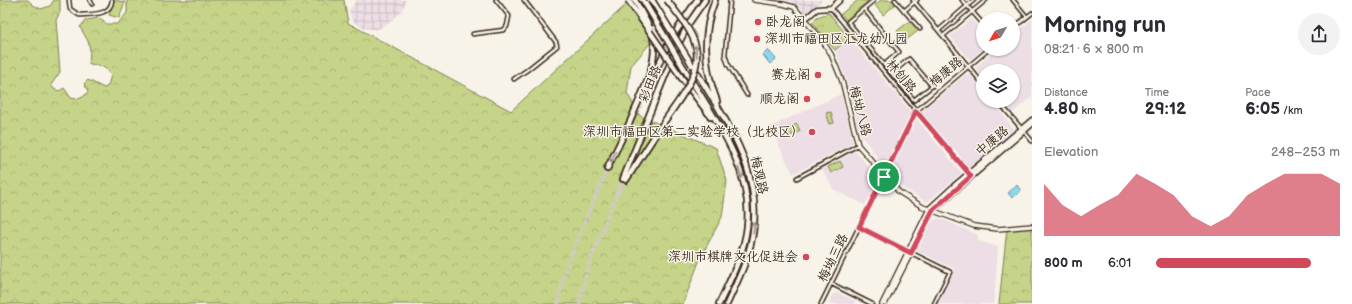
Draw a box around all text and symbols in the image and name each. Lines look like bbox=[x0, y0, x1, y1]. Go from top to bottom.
north arrow bbox=[976, 12, 1020, 56]
map controls bbox=[976, 12, 1020, 108]
text: Morning run bbox=[1044, 12, 1166, 39]
button: share bbox=[1298, 13, 1340, 55]
place label: 卧龙阁 bbox=[766, 14, 805, 30]
marker: 卧龙阁 bbox=[753, 17, 763, 27]
place label: 深圳市福田区汇龙幼儿园 bbox=[765, 31, 908, 47]
marker: 深圳市福田区汇龙幼儿园 bbox=[752, 34, 762, 44]
text: 08:21 · 6 × 800 m bbox=[1044, 41, 1144, 57]
one-way arrow bbox=[692, 44, 700, 57]
street label: 梅康路 bbox=[926, 53, 966, 91]
street label: 林创路 bbox=[882, 56, 920, 96]
street label: 彩田路 bbox=[635, 63, 665, 105]
button: layers bbox=[976, 64, 1020, 108]
place label: 赛龙阁 bbox=[771, 67, 810, 83]
marker: 赛龙阁 bbox=[813, 70, 823, 80]
street label: 梅坳八路 bbox=[846, 84, 874, 138]
text: Distance bbox=[1044, 86, 1088, 99]
text: Time bbox=[1145, 86, 1169, 99]
text: Pace bbox=[1245, 86, 1270, 99]
place label: 顺龙阁 bbox=[760, 91, 799, 107]
marker: 顺龙阁 bbox=[802, 94, 812, 104]
text: 4.80 bbox=[1044, 99, 1079, 119]
text: 29:12 bbox=[1145, 99, 1186, 119]
text: 6:05 bbox=[1245, 99, 1280, 119]
text: km bbox=[1079, 104, 1096, 117]
text: /km bbox=[1280, 104, 1303, 117]
street label: 中康路 bbox=[972, 122, 1012, 160]
place label: 深圳市福田区第二实验学校（北校区） bbox=[583, 124, 804, 140]
marker: 深圳市福田区第二实验学校（北校区） bbox=[807, 127, 817, 137]
text: Elevation bbox=[1044, 144, 1098, 160]
text: 248–253 m bbox=[1271, 144, 1340, 160]
one-way arrow bbox=[609, 151, 616, 163]
street label: 梅观路 bbox=[747, 154, 771, 196]
pin bbox=[867, 160, 901, 194]
one-way arrow bbox=[737, 166, 744, 179]
icon: arrive bbox=[873, 166, 895, 188]
one-way arrow bbox=[750, 222, 757, 235]
street label: 梅坳三路 bbox=[814, 231, 852, 285]
place label: 深圳市棋牌文化促进会 bbox=[668, 249, 798, 265]
marker: 深圳市棋牌文化促进会 bbox=[801, 252, 811, 262]
text: 800 m bbox=[1044, 255, 1083, 271]
text: 6:01 bbox=[1108, 255, 1131, 271]

